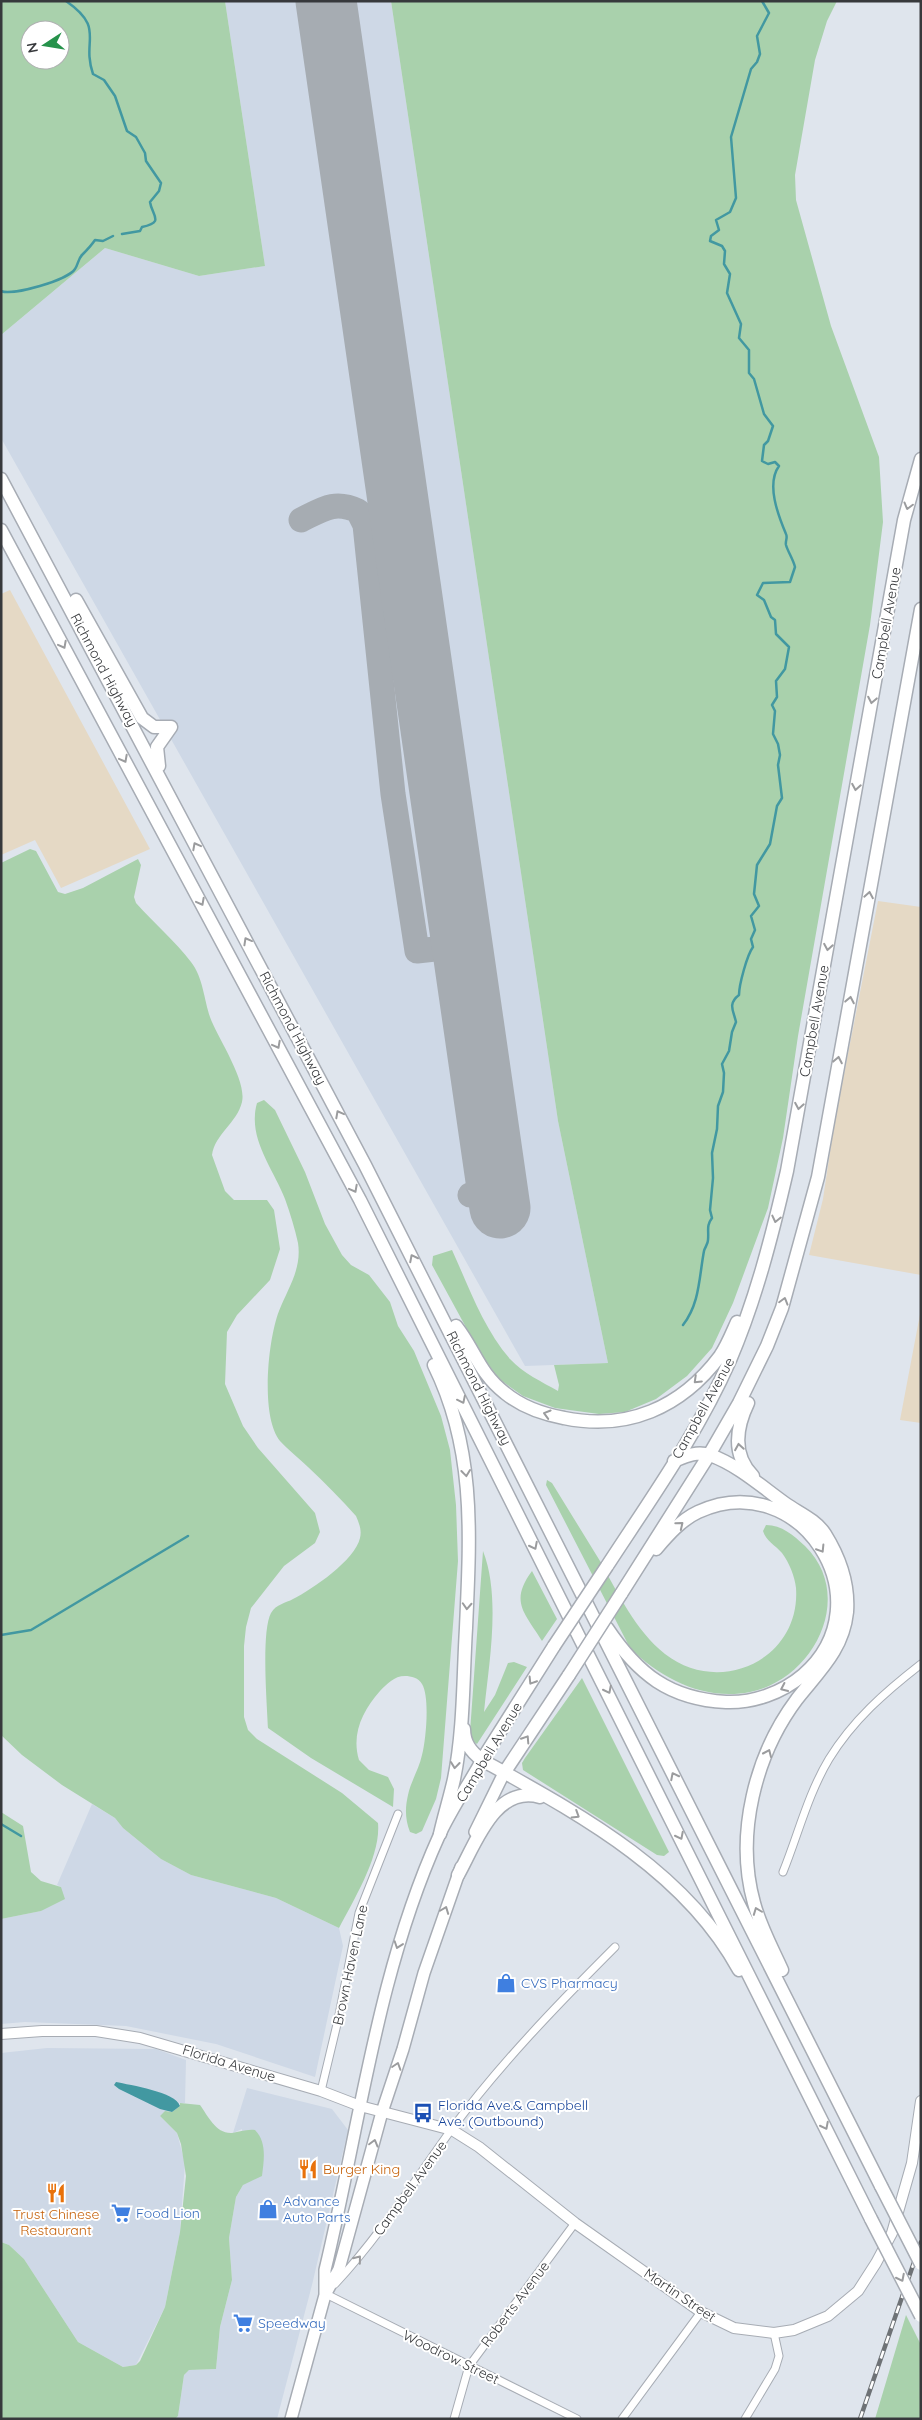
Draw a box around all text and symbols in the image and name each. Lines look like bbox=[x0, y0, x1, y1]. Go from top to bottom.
north arrow bbox=[20, 20, 70, 70]
text: N bbox=[22, 41, 42, 55]
one-way arrow bbox=[903, 501, 913, 509]
street label: Campbell Avenue bbox=[867, 566, 905, 680]
street label: Richmond Highway bbox=[66, 610, 142, 730]
one-way arrow bbox=[57, 639, 67, 648]
one-way arrow bbox=[867, 696, 877, 704]
one-way arrow bbox=[118, 753, 128, 762]
one-way arrow bbox=[852, 782, 862, 791]
one-way arrow bbox=[192, 842, 202, 851]
one-way arrow bbox=[863, 891, 873, 899]
one-way arrow bbox=[195, 897, 205, 906]
one-way arrow bbox=[243, 938, 253, 947]
one-way arrow bbox=[823, 942, 833, 951]
street label: Campbell Avenue bbox=[795, 964, 833, 1078]
street label: Richmond Highway bbox=[255, 968, 331, 1088]
one-way arrow bbox=[844, 995, 854, 1004]
one-way arrow bbox=[271, 1040, 281, 1049]
one-way arrow bbox=[832, 1056, 843, 1064]
one-way arrow bbox=[794, 1102, 804, 1111]
one-way arrow bbox=[335, 1110, 345, 1119]
one-way arrow bbox=[348, 1183, 358, 1192]
one-way arrow bbox=[771, 1214, 782, 1223]
one-way arrow bbox=[409, 1254, 419, 1263]
one-way arrow bbox=[779, 1297, 789, 1305]
street label: Richmond Highway bbox=[442, 1328, 516, 1448]
street label: Campbell Avenue bbox=[668, 1354, 738, 1462]
one-way arrow bbox=[693, 1374, 702, 1383]
one-way arrow bbox=[456, 1395, 466, 1404]
one-way arrow bbox=[543, 1410, 552, 1420]
one-way arrow bbox=[734, 1443, 744, 1451]
one-way arrow bbox=[460, 1470, 471, 1478]
one-way arrow bbox=[674, 1522, 683, 1530]
one-way arrow bbox=[528, 1540, 538, 1549]
one-way arrow bbox=[814, 1544, 824, 1553]
one-way arrow bbox=[461, 1602, 472, 1610]
one-way arrow bbox=[529, 1675, 539, 1684]
one-way arrow bbox=[780, 1681, 789, 1692]
one-way arrow bbox=[602, 1685, 612, 1694]
street label: Campbell Avenue bbox=[452, 1699, 526, 1805]
one-way arrow bbox=[519, 1736, 529, 1745]
one-way arrow bbox=[761, 1749, 772, 1758]
one-way arrow bbox=[450, 1761, 461, 1769]
one-way arrow bbox=[670, 1772, 680, 1781]
one-way arrow bbox=[571, 1809, 580, 1819]
one-way arrow bbox=[674, 1831, 684, 1840]
street label: Brown Haven Lane bbox=[328, 1903, 372, 2027]
one-way arrow bbox=[439, 1906, 449, 1915]
one-way arrow bbox=[753, 1907, 763, 1916]
one-way arrow bbox=[394, 1940, 404, 1949]
shop icon: CVS Pharmacy bbox=[495, 1972, 517, 1994]
place label: CVS Pharmacy bbox=[521, 1974, 618, 1992]
street label: Florida Avenue bbox=[180, 2040, 278, 2086]
one-way arrow bbox=[392, 2062, 402, 2070]
place label: Florida Ave.& Campbell Ave. (Outbound) bbox=[438, 2096, 588, 2130]
bus stop icon: Florida Ave.& Campbell Ave. (Outbound) bbox=[412, 2102, 434, 2124]
one-way arrow bbox=[819, 2120, 829, 2129]
street label: Campbell Avenue bbox=[369, 2137, 451, 2239]
one-way arrow bbox=[368, 2139, 378, 2147]
restaurant icon: Burger King bbox=[297, 2158, 319, 2180]
place label: Burger King bbox=[323, 2160, 400, 2178]
restaurant icon: Trust Chinese Restaurant bbox=[45, 2182, 67, 2204]
place label: Advance Auto Parts bbox=[283, 2192, 351, 2226]
shop icon: Advance Auto Parts bbox=[257, 2198, 279, 2220]
supermarket icon: Food Lion bbox=[110, 2202, 132, 2224]
place label: Food Lion bbox=[136, 2204, 200, 2222]
place label: Trust Chinese Restaurant bbox=[13, 2205, 99, 2239]
one-way arrow bbox=[352, 2256, 360, 2265]
street label: Roberts Avenue bbox=[477, 2257, 553, 2350]
street label: Martin Street bbox=[640, 2264, 720, 2326]
one-way arrow bbox=[895, 2273, 905, 2282]
supermarket icon: Speedway bbox=[232, 2312, 254, 2334]
place label: Speedway bbox=[258, 2314, 326, 2332]
street label: Woodrow Street bbox=[400, 2326, 502, 2388]

